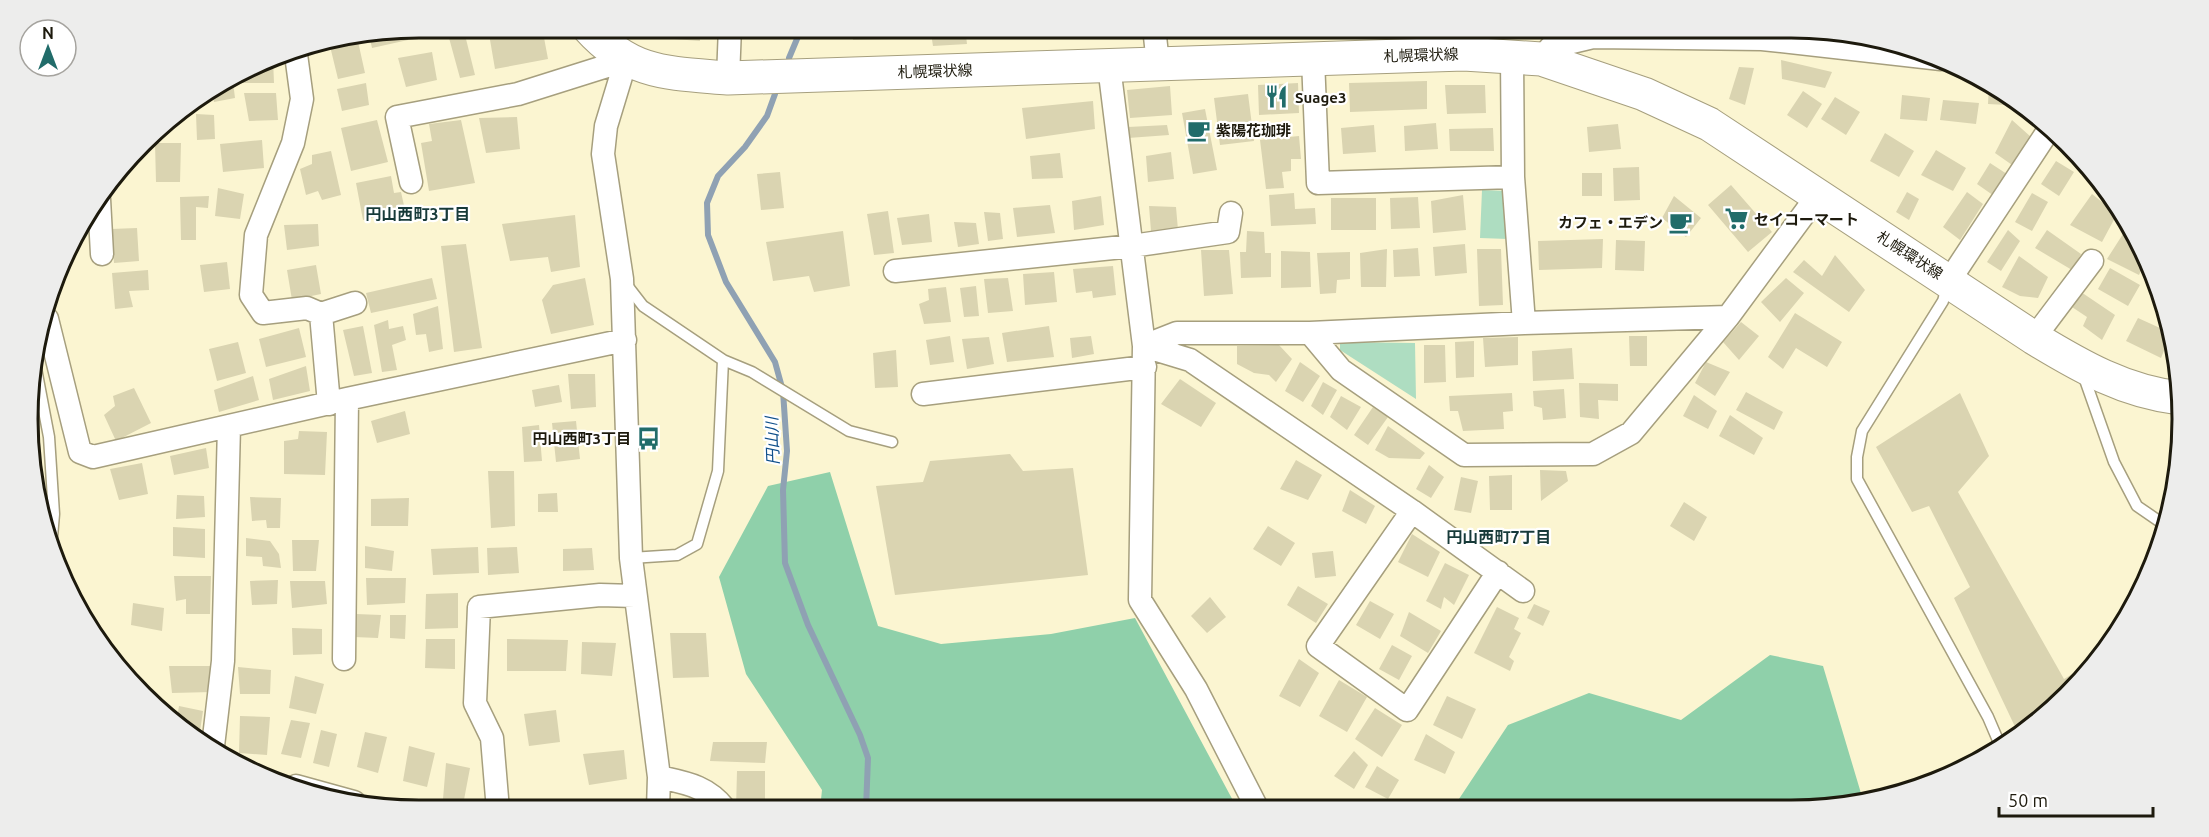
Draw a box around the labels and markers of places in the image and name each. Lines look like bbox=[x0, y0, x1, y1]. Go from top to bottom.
restaurant icon: Suage3 bbox=[1264, 84, 1290, 110]
place label: Suage3 bbox=[1295, 89, 1346, 106]
cafe icon: 紫陽花珈琲 bbox=[1185, 117, 1211, 143]
place label: 紫陽花珈琲 bbox=[1216, 122, 1291, 139]
supermarket icon: セイコーマート bbox=[1723, 206, 1749, 232]
cafe icon: カフェ・エデン bbox=[1668, 209, 1694, 235]
place label: セイコーマート bbox=[1754, 211, 1859, 228]
place label: カフェ・エデン bbox=[1558, 214, 1663, 231]
bus stop icon: 円山西町3丁目 bbox=[636, 425, 662, 451]
place label: 円山西町3丁目 bbox=[533, 430, 631, 447]

